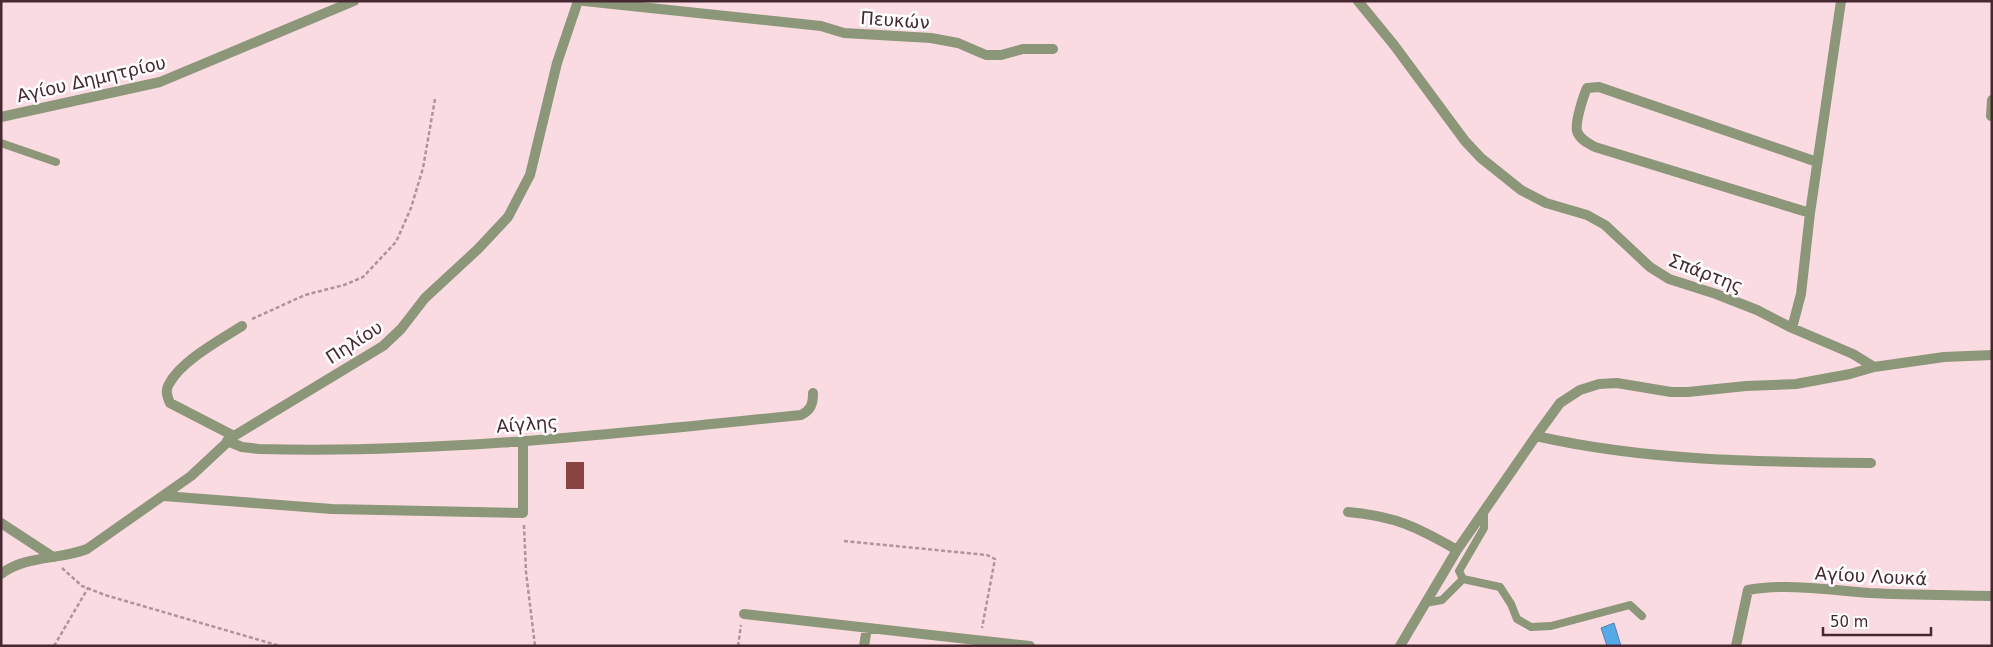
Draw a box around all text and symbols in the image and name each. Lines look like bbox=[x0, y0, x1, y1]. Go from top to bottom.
street label: Πευκών bbox=[860, 7, 930, 33]
street label: Αγίου Δημητρίου bbox=[14, 52, 168, 106]
street label: Σπάρτης bbox=[1666, 249, 1746, 297]
street label: Πηλίου bbox=[322, 316, 386, 368]
street label: Αίγλης bbox=[495, 411, 559, 437]
street label: Αγίου Λουκά bbox=[1814, 563, 1928, 589]
scale bar bbox=[1823, 604, 1930, 636]
text: 50 m bbox=[1830, 613, 1868, 631]

